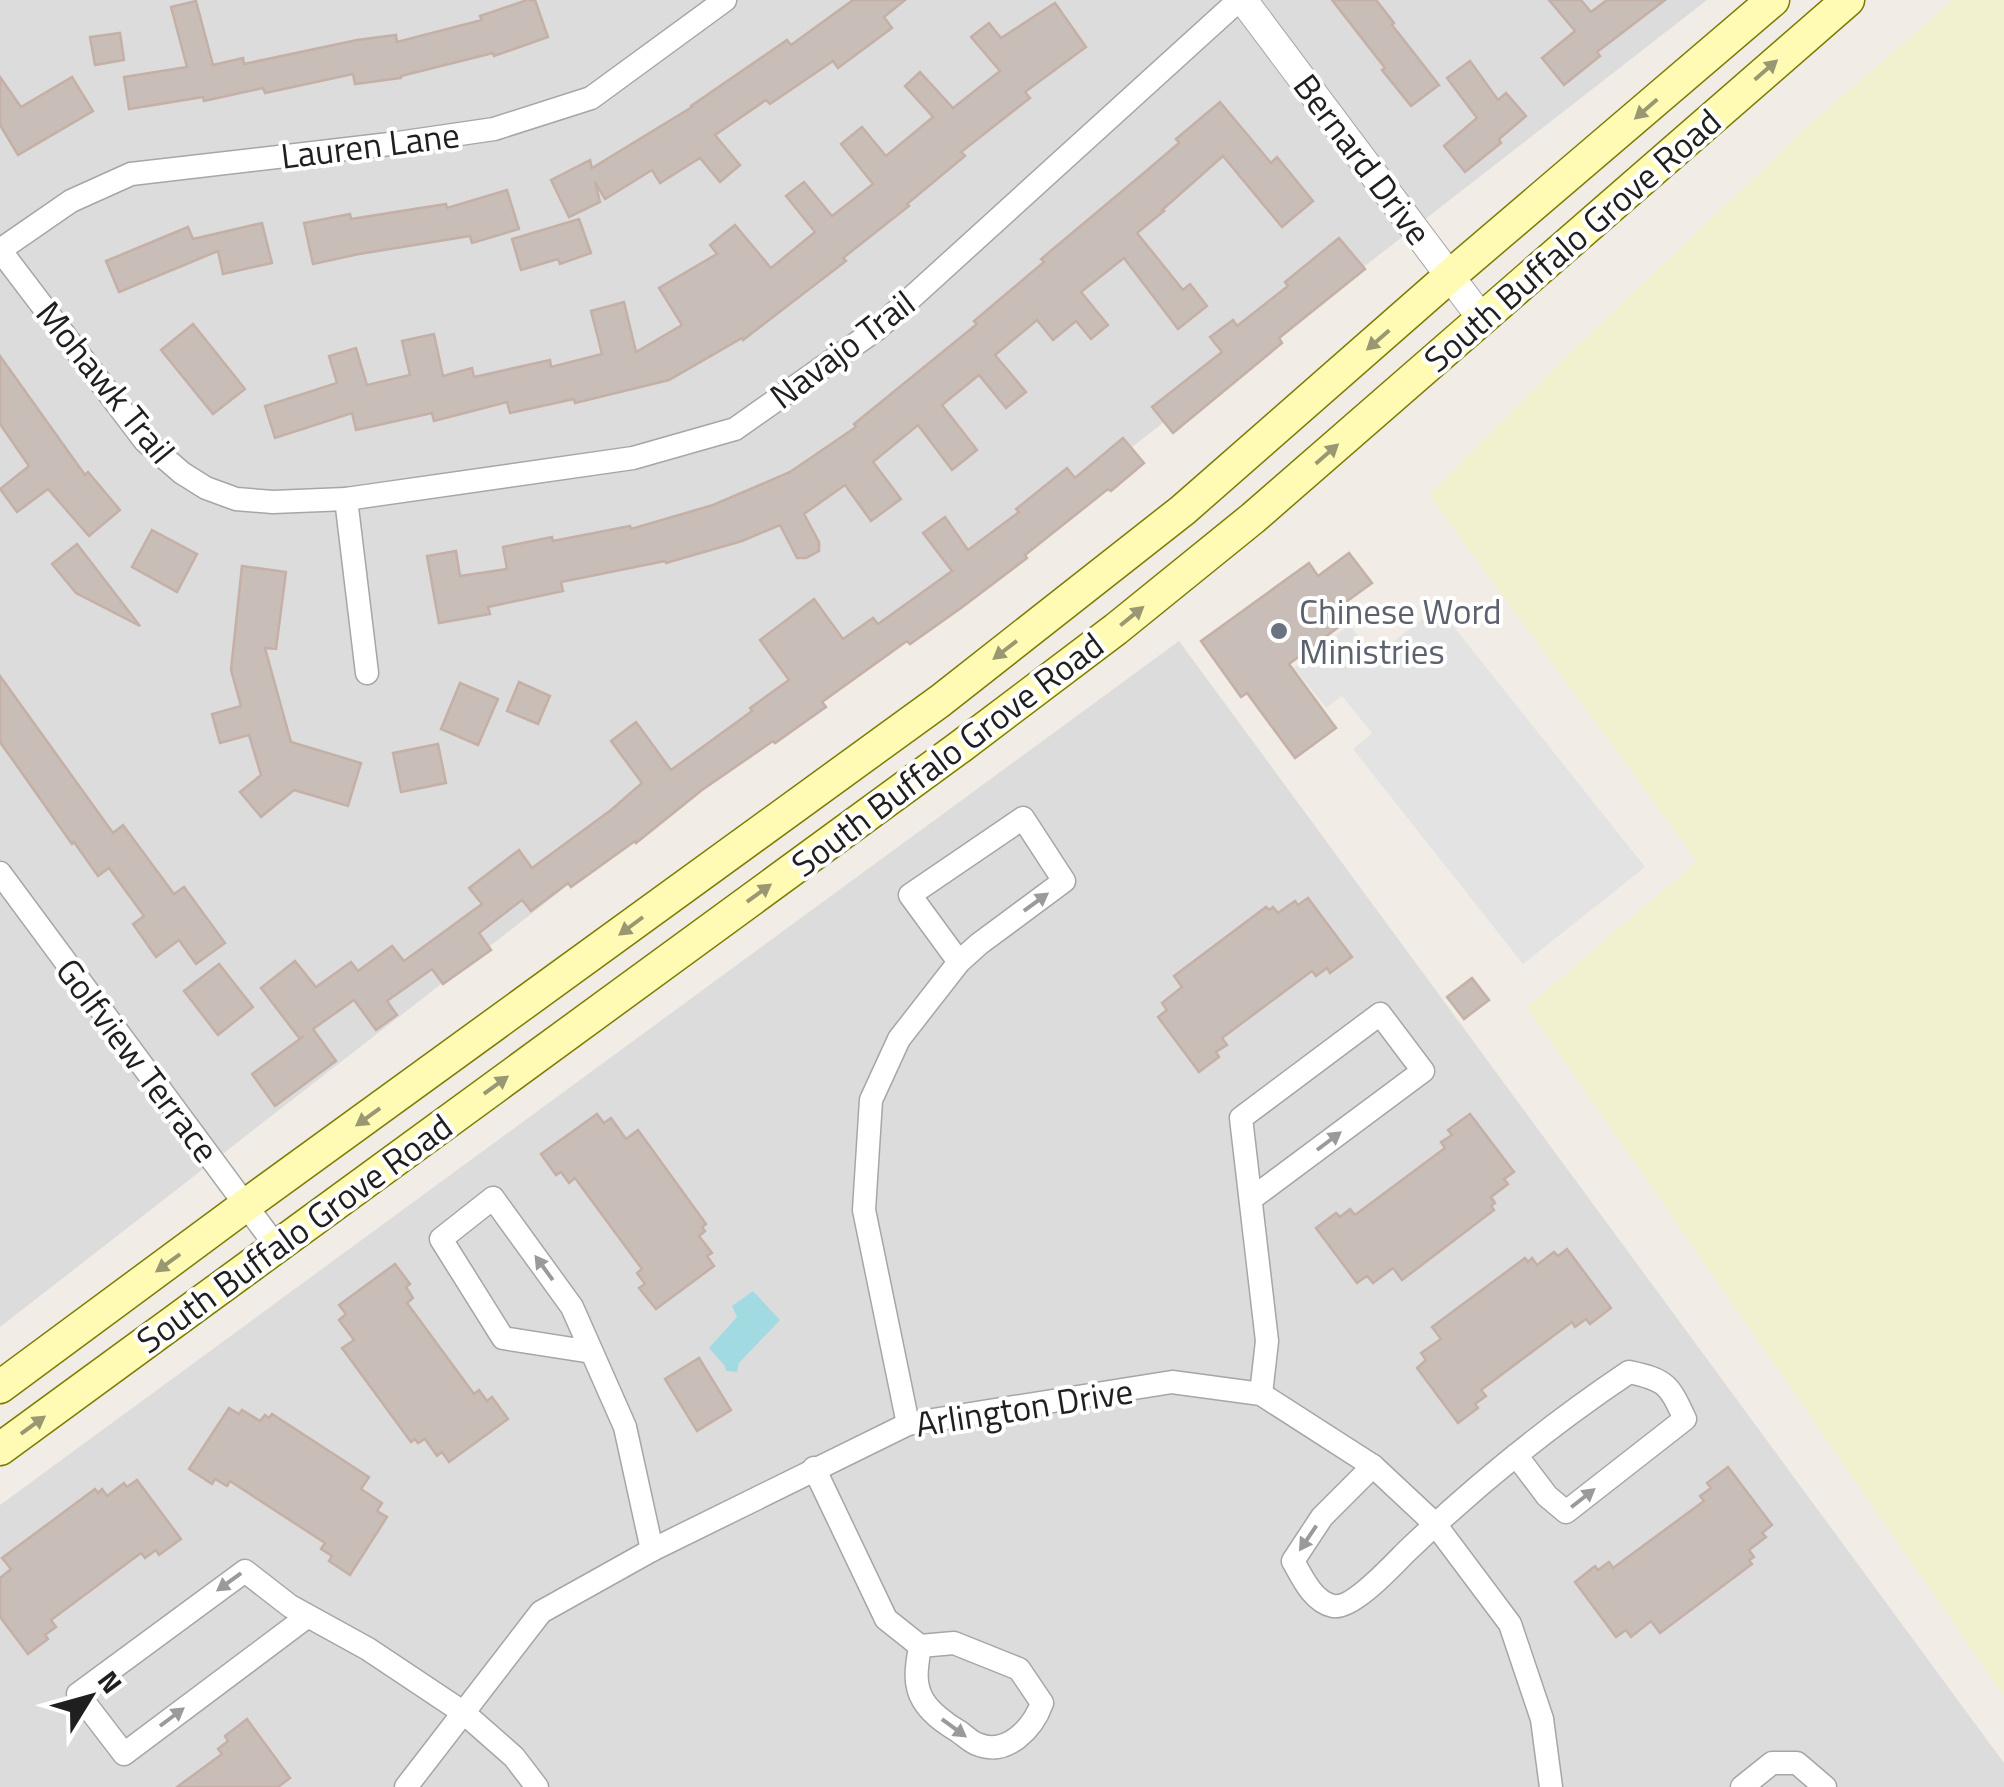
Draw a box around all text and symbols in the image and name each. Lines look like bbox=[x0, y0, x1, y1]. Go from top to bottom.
one-way arrow bbox=[1754, 60, 1779, 81]
street label: Bernard Drive bbox=[1281, 62, 1445, 256]
street label: South Buffalo Grove Road bbox=[1411, 95, 1733, 385]
one-way arrow bbox=[1633, 98, 1658, 119]
street label: Lauren Lane bbox=[278, 107, 462, 183]
street label: Navajo Trail bbox=[758, 276, 926, 422]
street label: Mohawk Trail bbox=[23, 289, 189, 475]
one-way arrow bbox=[1365, 328, 1390, 350]
one-way arrow bbox=[1314, 444, 1339, 466]
place label: Chinese Word Ministries bbox=[1299, 584, 1502, 678]
one-way arrow bbox=[1119, 606, 1145, 627]
street label: South Buffalo Grove Road bbox=[779, 618, 1115, 890]
marker: Chinese Word Ministries bbox=[1268, 620, 1290, 642]
one-way arrow bbox=[992, 639, 1018, 660]
one-way arrow bbox=[745, 884, 772, 904]
one-way arrow bbox=[1023, 892, 1049, 912]
one-way arrow bbox=[618, 915, 644, 935]
street label: Golfview Terrace bbox=[43, 947, 233, 1173]
one-way arrow bbox=[483, 1076, 509, 1096]
street label: South Buffalo Grove Road bbox=[125, 1100, 463, 1366]
one-way arrow bbox=[355, 1107, 381, 1126]
one-way arrow bbox=[1316, 1131, 1342, 1151]
one-way arrow bbox=[155, 1252, 181, 1272]
one-way arrow bbox=[534, 1254, 554, 1281]
street label: Arlington Drive bbox=[911, 1363, 1137, 1451]
one-way arrow bbox=[20, 1415, 46, 1435]
one-way arrow bbox=[1570, 1489, 1596, 1509]
one-way arrow bbox=[1299, 1525, 1318, 1552]
one-way arrow bbox=[216, 1572, 242, 1591]
north arrow bbox=[40, 1647, 140, 1747]
text: N bbox=[87, 1661, 133, 1702]
one-way arrow bbox=[159, 1708, 185, 1728]
one-way arrow bbox=[941, 1718, 967, 1737]

